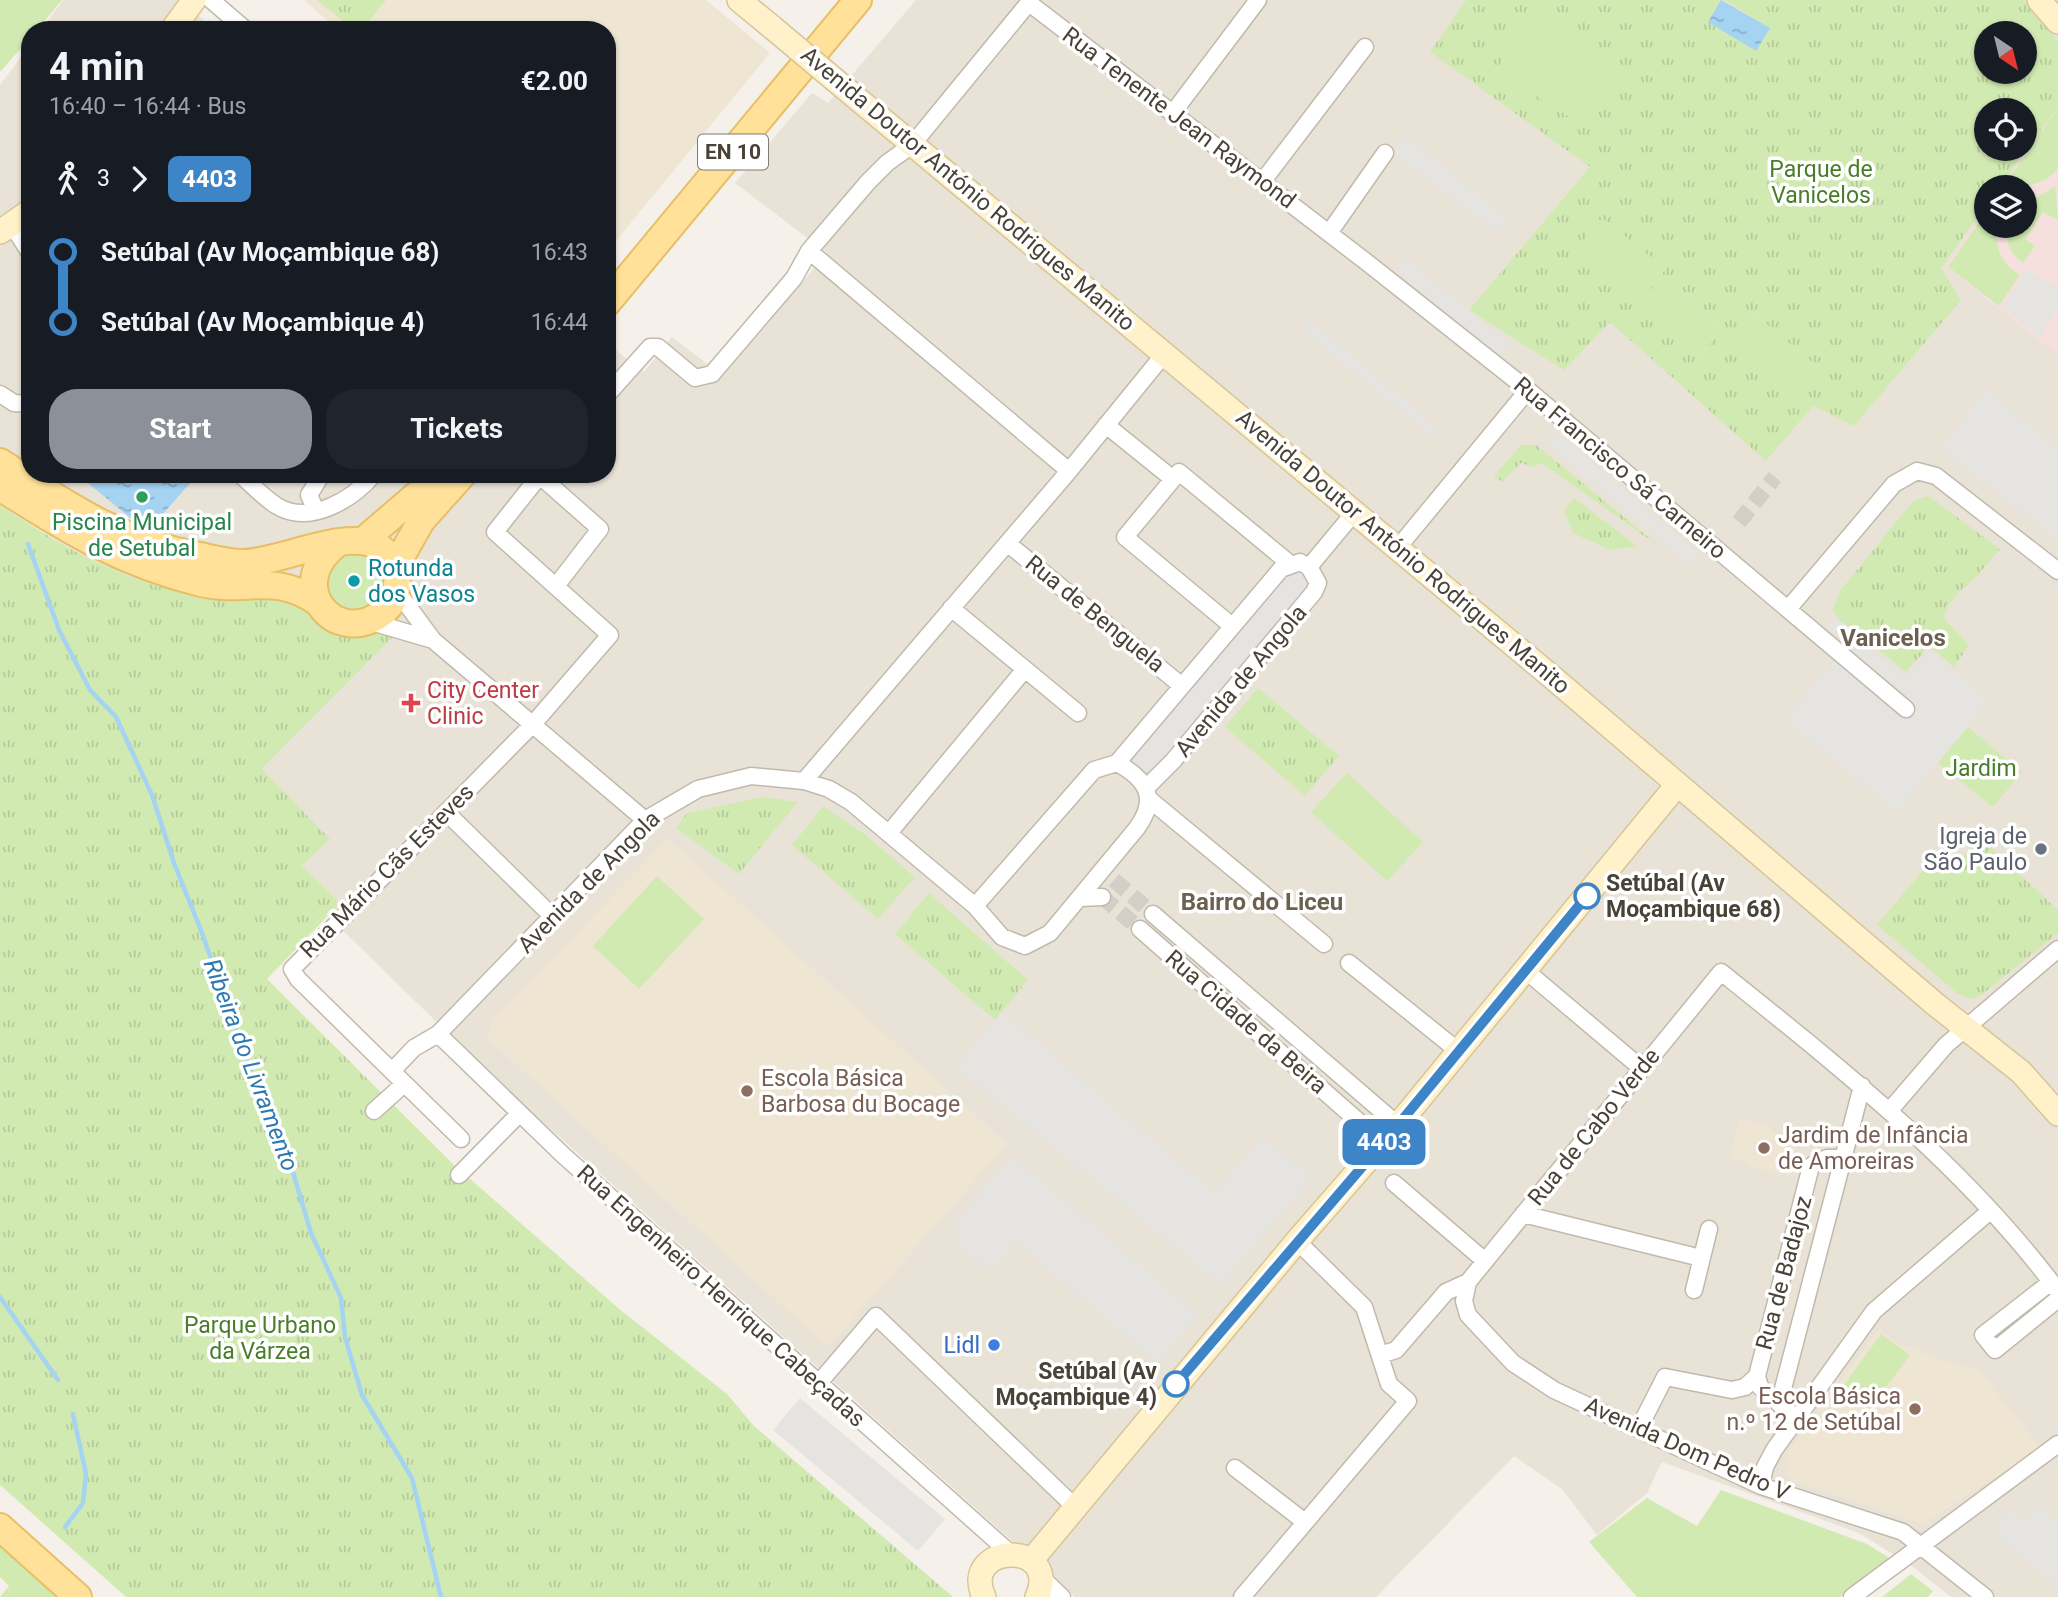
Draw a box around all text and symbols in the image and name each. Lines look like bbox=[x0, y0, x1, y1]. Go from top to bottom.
north arrow bbox=[1974, 21, 2037, 84]
map controls bbox=[1974, 21, 2037, 238]
street label: Rua Tenente Jean Raymond bbox=[1057, 22, 1301, 214]
street label: Avenida Doutor António Rodrigues Manito bbox=[796, 41, 1140, 337]
text: 4 min bbox=[49, 45, 145, 89]
text: €2.00 bbox=[521, 66, 588, 96]
text: 16:40 – 16:44 · Bus bbox=[49, 93, 246, 120]
button: locate bbox=[1974, 98, 2037, 161]
road number: EN 10 bbox=[698, 134, 768, 170]
park label: Parque de Vanicelos bbox=[1769, 156, 1873, 209]
icon: walk bbox=[49, 160, 87, 198]
icon: forward bbox=[120, 160, 158, 198]
text: 3 bbox=[97, 165, 110, 192]
text: 4403 bbox=[182, 165, 237, 193]
button: layers bbox=[1974, 175, 2037, 238]
text: Setúbal (Av Moçambique 68) bbox=[101, 237, 439, 267]
text: 16:43 bbox=[531, 239, 588, 266]
text: Setúbal (Av Moçambique 4) bbox=[101, 307, 425, 337]
text: 16:44 bbox=[531, 309, 588, 336]
street label: Rua Francisco Sá Carneiro bbox=[1508, 371, 1732, 565]
button: Start bbox=[49, 389, 312, 469]
button: Tickets bbox=[326, 389, 588, 469]
street label: Avenida Doutor António Rodrigues Manito bbox=[1231, 404, 1575, 700]
marker: Piscina Municipal de Setubal bbox=[134, 489, 150, 505]
place label: Piscina Municipal de Setubal bbox=[52, 509, 232, 562]
street label: Rua de Benguela bbox=[1020, 550, 1170, 678]
place label: Rotunda dos Vasos bbox=[368, 555, 475, 608]
marker: Rotunda dos Vasos bbox=[346, 573, 362, 589]
street label: Avenida de Angola bbox=[1170, 600, 1312, 762]
district label: Vanicelos bbox=[1840, 624, 1946, 652]
place label: City Center Clinic bbox=[427, 677, 539, 730]
marker: City Center Clinic bbox=[401, 693, 421, 713]
park label: Jardim bbox=[1945, 755, 2017, 782]
street label: Rua Mário Cãs Esteves bbox=[295, 779, 479, 963]
street label: Avenida de Angola bbox=[512, 805, 666, 959]
place label: Igreja de São Paulo bbox=[1924, 823, 2027, 876]
marker: Igreja de São Paulo bbox=[2033, 841, 2049, 857]
place label: Setúbal (Av Moçambique 68) bbox=[1606, 870, 1781, 923]
marker: Setúbal (Av Moçambique 68) bbox=[1574, 883, 1600, 909]
district label: Bairro do Liceu bbox=[1181, 888, 1343, 916]
street label: Rua Cidade da Beira bbox=[1160, 945, 1332, 1099]
water label: Ribeira do Livramento bbox=[198, 955, 304, 1175]
street label: Rua de Cabo Verde bbox=[1522, 1043, 1666, 1211]
place label: Escola Básica Barbosa du Bocage bbox=[761, 1065, 960, 1118]
marker: Escola Básica Barbosa du Bocage bbox=[739, 1083, 755, 1099]
line badge: 4403 bbox=[1335, 1119, 1433, 1165]
place label: Jardim de Infância de Amoreiras bbox=[1778, 1122, 1968, 1175]
text: 4403 bbox=[1356, 1128, 1412, 1156]
marker: Jardim de Infância de Amoreiras bbox=[1756, 1140, 1772, 1156]
street label: Rua Engenheiro Henrique Cabeçadas bbox=[571, 1159, 871, 1433]
street label: Rua de Badajoz bbox=[1750, 1193, 1818, 1353]
park label: Parque Urbano da Várzea bbox=[184, 1312, 336, 1365]
place label: Lidl bbox=[943, 1332, 980, 1359]
marker: Lidl bbox=[986, 1337, 1002, 1353]
place label: Setúbal (Av Moçambique 4) bbox=[995, 1358, 1157, 1411]
marker: Setúbal (Av Moçambique 4) bbox=[1163, 1371, 1189, 1397]
place label: Escola Básica n.º 12 de Setúbal bbox=[1727, 1383, 1901, 1436]
street label: Avenida Dom Pedro V bbox=[1580, 1392, 1794, 1507]
marker: Escola Básica n.º 12 de Setúbal bbox=[1907, 1401, 1923, 1417]

